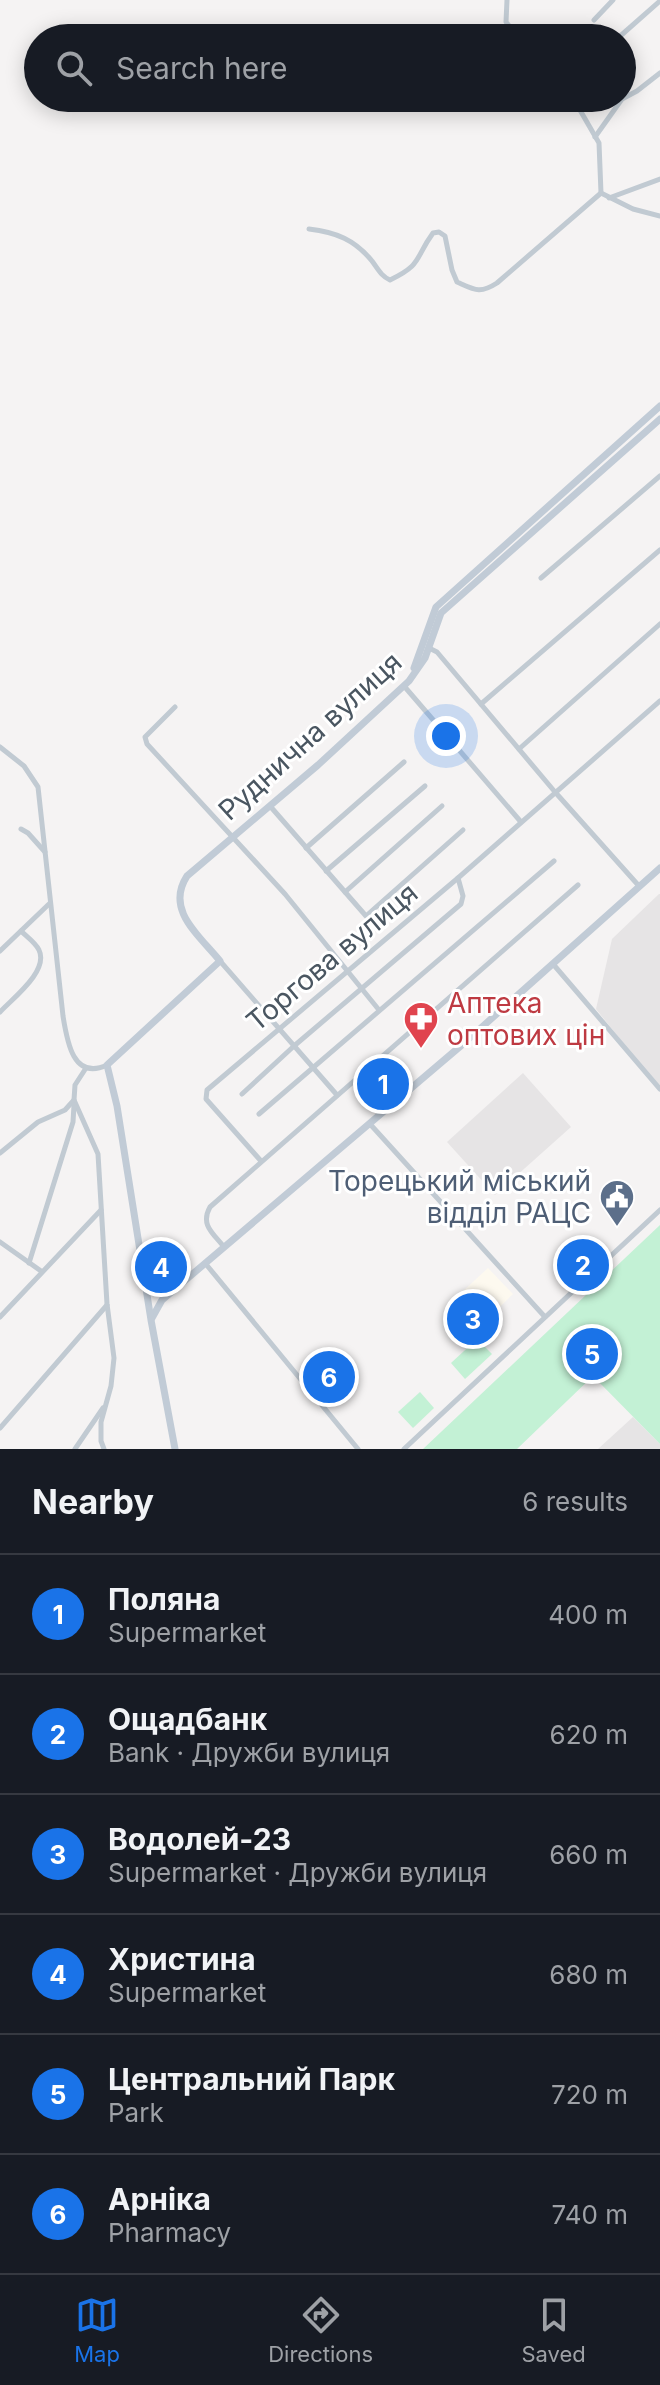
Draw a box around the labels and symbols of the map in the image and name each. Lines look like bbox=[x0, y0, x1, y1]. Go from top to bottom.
street label: Руднична вулиця bbox=[211, 645, 409, 827]
your location bbox=[426, 716, 466, 756]
street label: Торгова вулиця bbox=[240, 876, 424, 1038]
place label: Аптека оптових цін bbox=[447, 986, 605, 1052]
pharmacy icon: Аптека оптових цін bbox=[402, 1000, 440, 1050]
pin: 1 bbox=[357, 1054, 409, 1114]
place label: Торецький міський відділ РАЦС bbox=[328, 1164, 591, 1230]
public building icon: Торецький міський відділ РАЦС bbox=[598, 1178, 636, 1228]
pin: 2 bbox=[557, 1235, 609, 1295]
pin: 4 bbox=[135, 1237, 187, 1297]
pin: 3 bbox=[447, 1289, 499, 1349]
pin: 5 bbox=[566, 1324, 618, 1384]
pin: 6 bbox=[303, 1347, 355, 1407]

